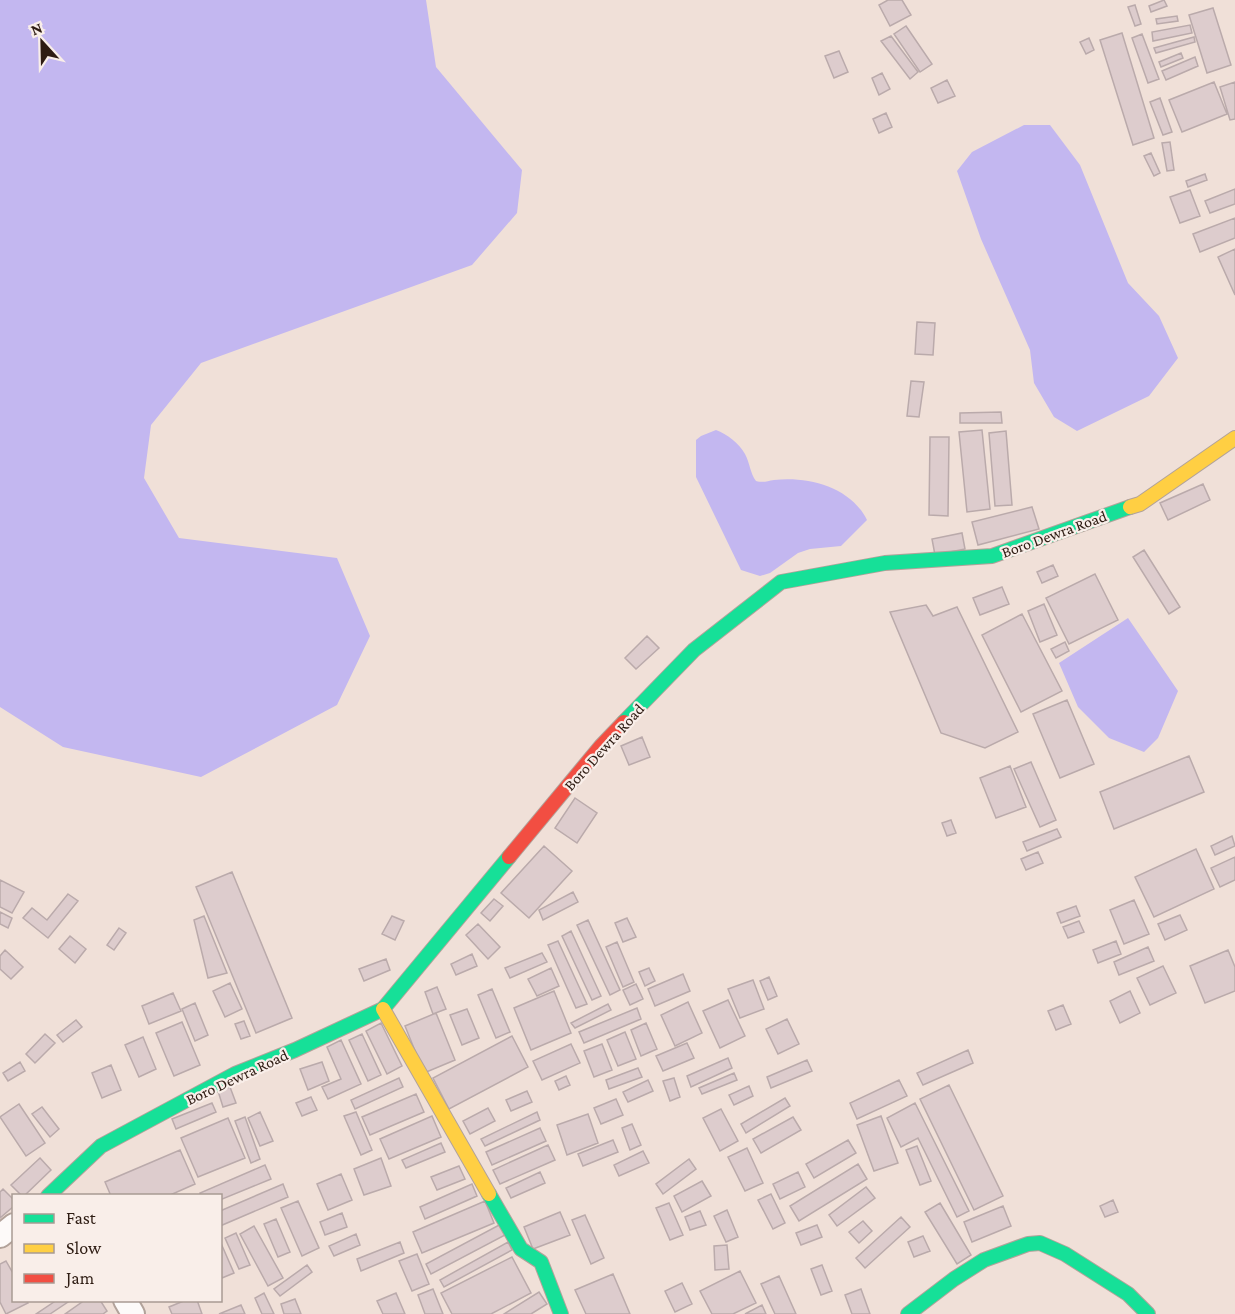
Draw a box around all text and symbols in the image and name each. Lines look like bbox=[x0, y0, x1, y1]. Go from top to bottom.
north arrow bbox=[12, 12, 72, 72]
text: N bbox=[28, 19, 45, 38]
street label: Boro Dewra Road bbox=[999, 507, 1109, 561]
street label: Boro Dewra Road bbox=[561, 700, 648, 794]
street label: Boro Dewra Road bbox=[183, 1046, 291, 1108]
legend bbox=[12, 1194, 222, 1302]
text: Fast bbox=[66, 1208, 97, 1228]
text: Slow bbox=[66, 1238, 102, 1258]
text: Jam bbox=[64, 1268, 95, 1288]

